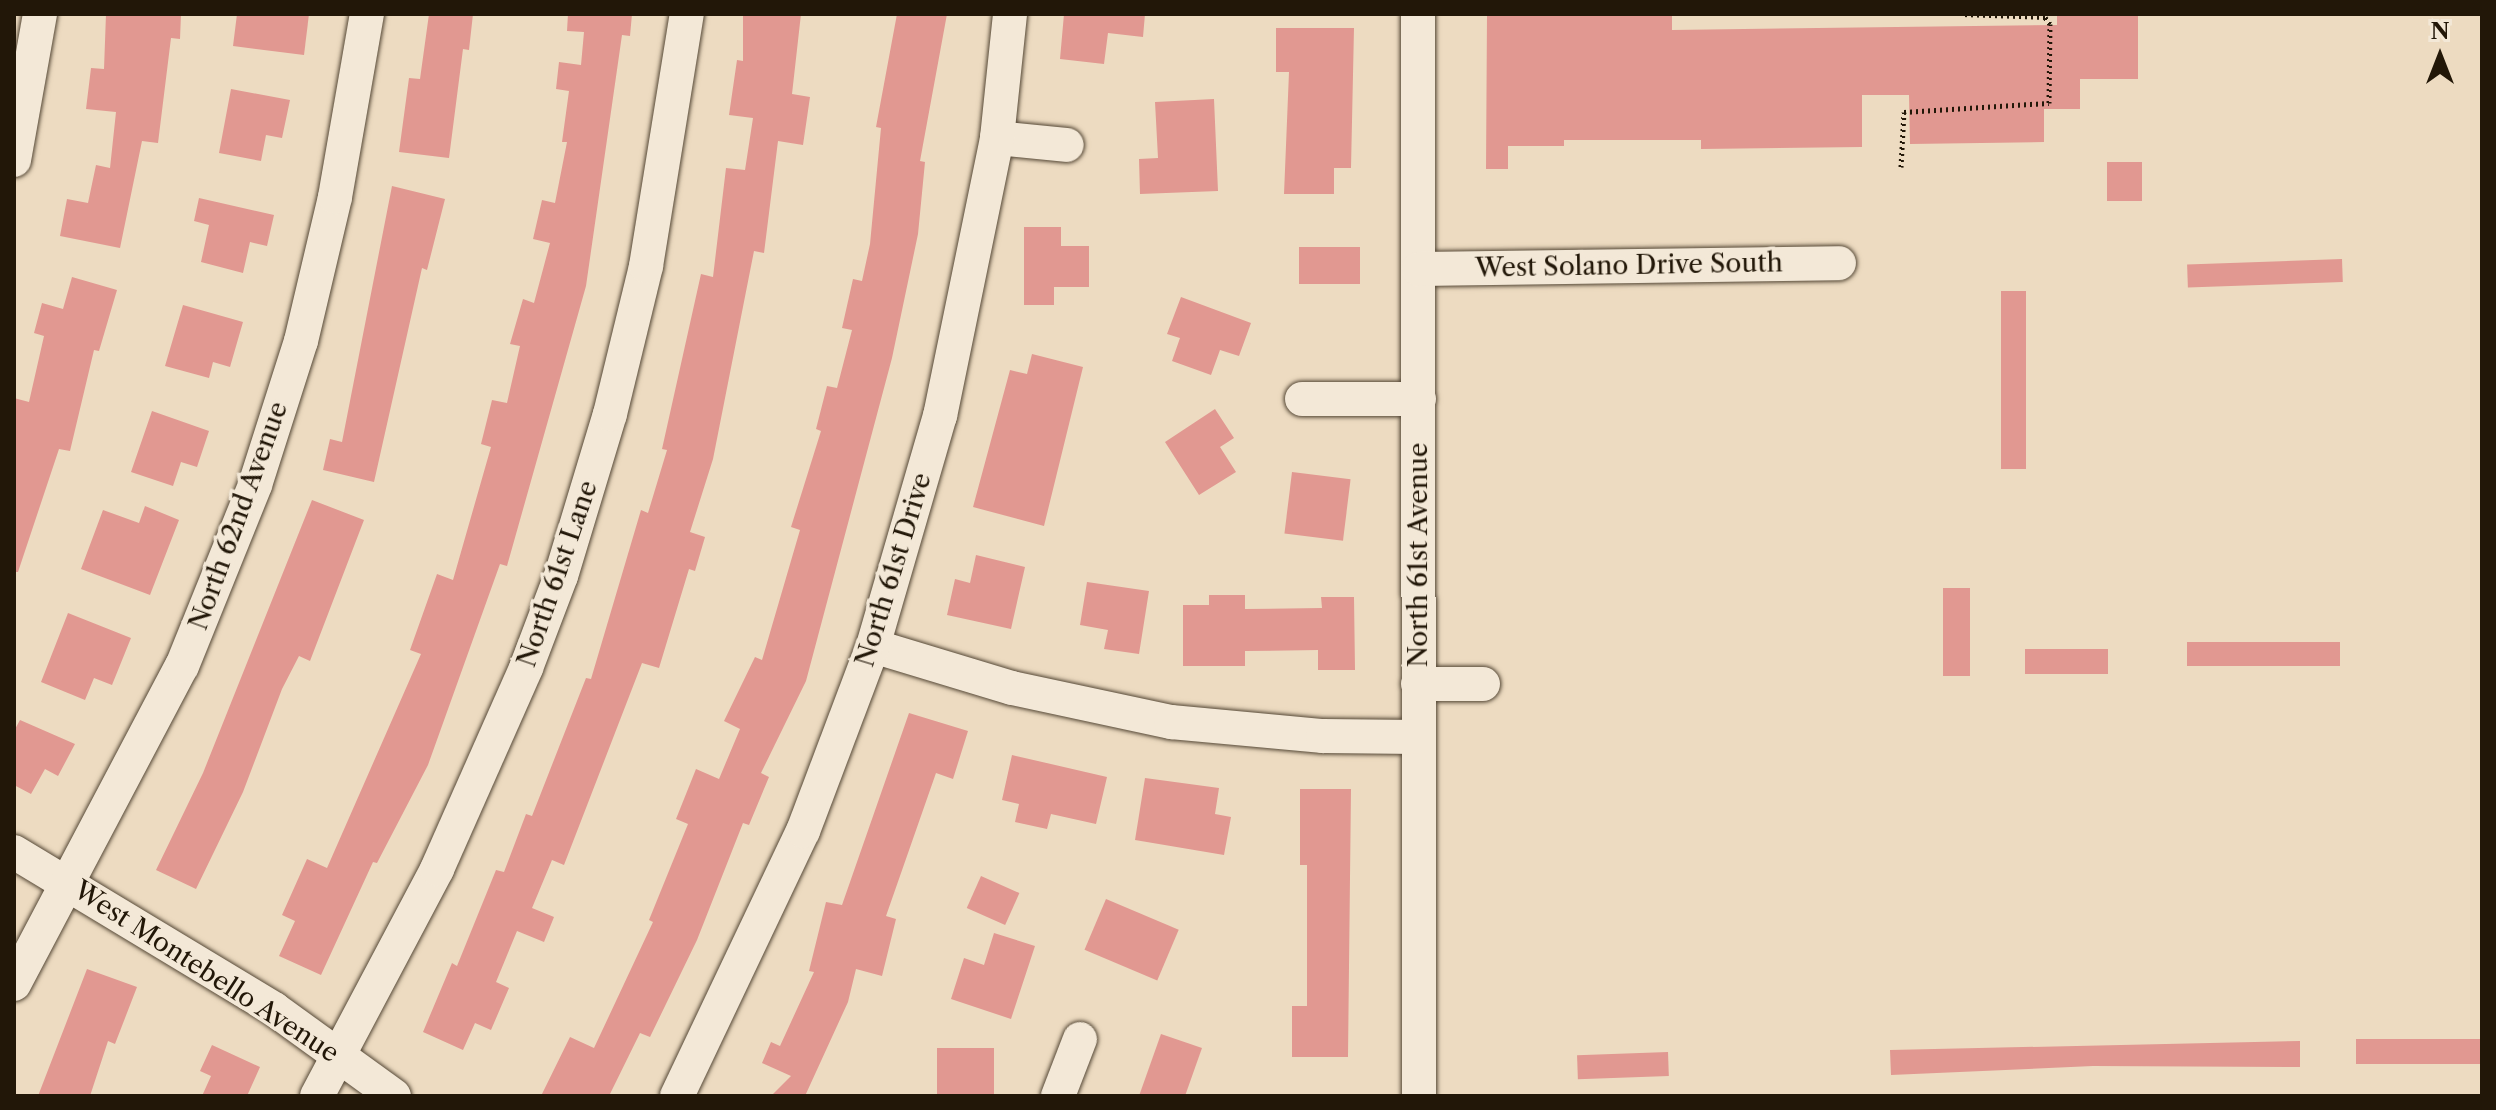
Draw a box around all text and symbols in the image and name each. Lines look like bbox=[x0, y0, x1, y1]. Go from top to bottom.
north arrow bbox=[2400, 16, 2480, 96]
text: N bbox=[2430, 18, 2450, 45]
street label: West Solano Drive South bbox=[1475, 248, 1783, 284]
street label: North 62nd Avenue bbox=[183, 397, 295, 635]
street label: North 61st Avenue bbox=[1403, 442, 1435, 668]
street label: North 61st Drive bbox=[850, 469, 938, 671]
street label: North 61st Lane bbox=[511, 477, 605, 671]
street label: West Montebello Avenue bbox=[67, 874, 345, 1070]

